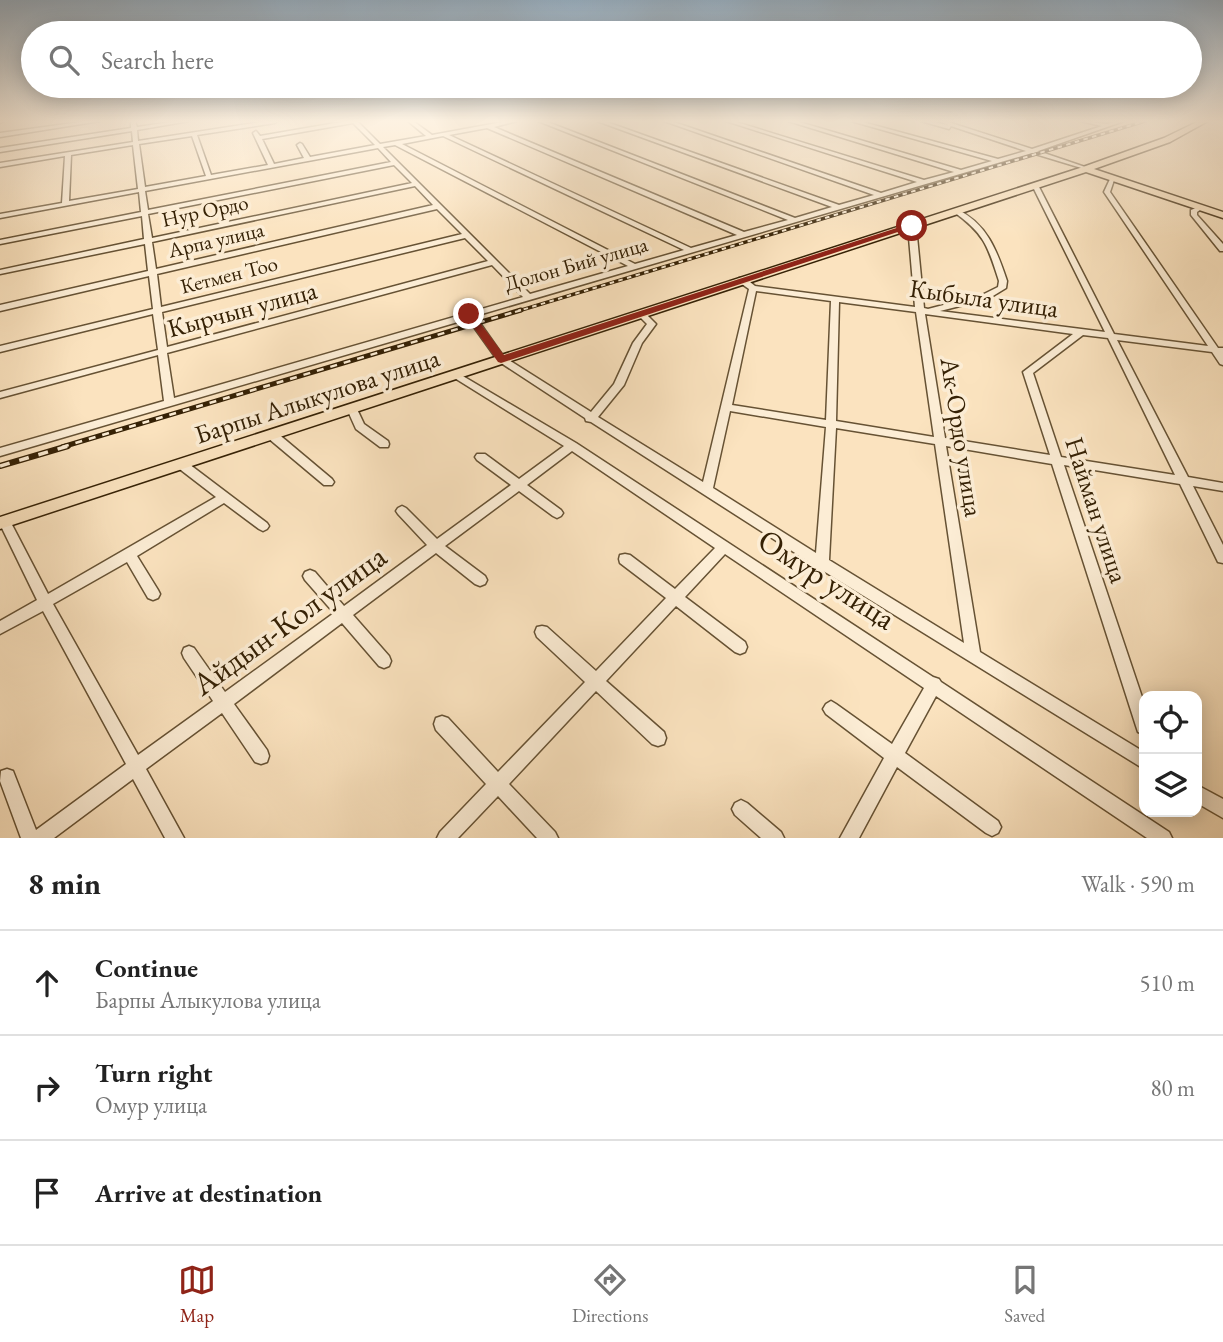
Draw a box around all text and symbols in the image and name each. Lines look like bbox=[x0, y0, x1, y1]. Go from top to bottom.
search box bbox=[21, 21, 1202, 98]
icon: search bbox=[45, 41, 83, 79]
text: Search here bbox=[101, 43, 214, 77]
street label: Нур Ордо bbox=[159, 188, 251, 233]
route start bbox=[896, 210, 927, 241]
street label: Арпа улица bbox=[164, 215, 267, 264]
street label: Долон Бий улица bbox=[501, 230, 651, 297]
street label: Кетмен Тоо bbox=[177, 249, 280, 300]
street label: Кыбыла улица bbox=[907, 271, 1061, 325]
street label: Кырчын улица bbox=[163, 273, 321, 345]
route end bbox=[453, 298, 484, 329]
street label: Барпы Алыкулова улица bbox=[190, 340, 444, 452]
street label: Ак-Ордо улица bbox=[932, 354, 991, 520]
street label: Найман улица bbox=[1057, 433, 1137, 588]
street label: Омур улица bbox=[750, 519, 904, 639]
street label: Айдын-Кол улица bbox=[183, 535, 395, 705]
map controls bbox=[1139, 691, 1202, 817]
button: locate bbox=[1139, 691, 1202, 754]
button: layers bbox=[1139, 754, 1202, 817]
text: 8 min bbox=[28, 864, 101, 903]
text: Walk · 590 m bbox=[1081, 869, 1195, 899]
text: Continue bbox=[95, 951, 198, 985]
icon: ahead bbox=[28, 964, 66, 1002]
text: 510 m bbox=[1139, 968, 1195, 998]
text: Барпы Алыкулова улица bbox=[95, 985, 321, 1015]
text: Turn right bbox=[95, 1056, 213, 1090]
icon: right bbox=[28, 1069, 66, 1107]
text: 80 m bbox=[1150, 1073, 1195, 1103]
text: Омур улица bbox=[95, 1090, 207, 1120]
icon: arrive bbox=[28, 1174, 66, 1212]
text: Arrive at destination bbox=[95, 1176, 322, 1210]
tab: Map bbox=[178, 1261, 216, 1328]
tab: Directions bbox=[572, 1261, 648, 1328]
tab: Saved bbox=[1004, 1261, 1045, 1328]

